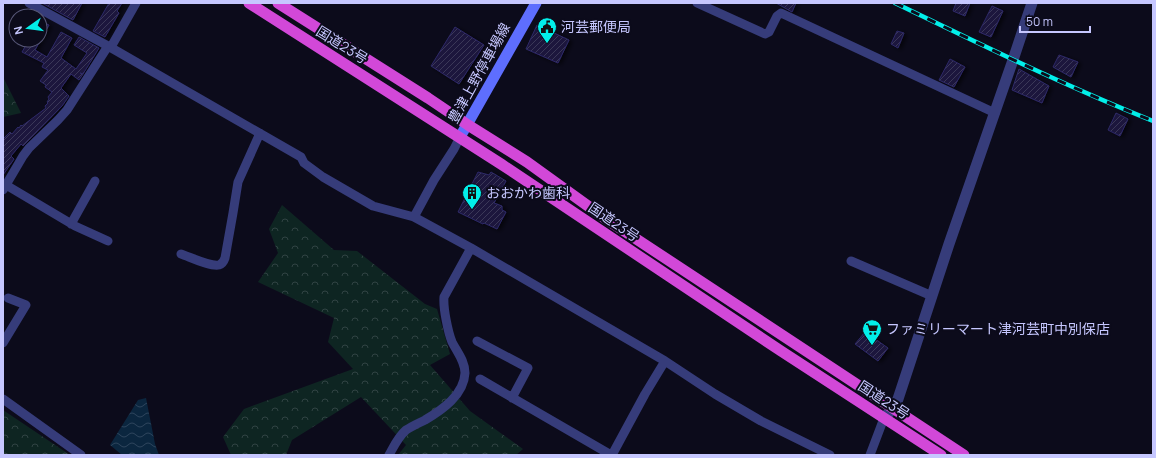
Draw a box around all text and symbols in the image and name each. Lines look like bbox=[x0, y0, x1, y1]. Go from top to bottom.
north arrow bbox=[8, 8, 48, 48]
scale bar bbox=[1020, 8, 1090, 34]
text: 50 m bbox=[1026, 13, 1053, 30]
public building icon: 河芸郵便局 bbox=[536, 16, 558, 44]
place label: 河芸郵便局 bbox=[561, 17, 631, 36]
street label: 豊津上野停車場線 bbox=[443, 19, 514, 126]
street label: 国道23号 bbox=[313, 21, 372, 68]
text: N bbox=[10, 25, 26, 36]
building icon: おおかわ歯科 bbox=[461, 182, 483, 210]
place label: おおかわ歯科 bbox=[486, 183, 570, 202]
street label: 国道23号 bbox=[585, 198, 644, 246]
supermarket icon: ファミリーマート津河芸町中別保店 bbox=[861, 318, 883, 346]
place label: ファミリーマート津河芸町中別保店 bbox=[886, 319, 1110, 338]
street label: 国道23号 bbox=[855, 376, 914, 423]

